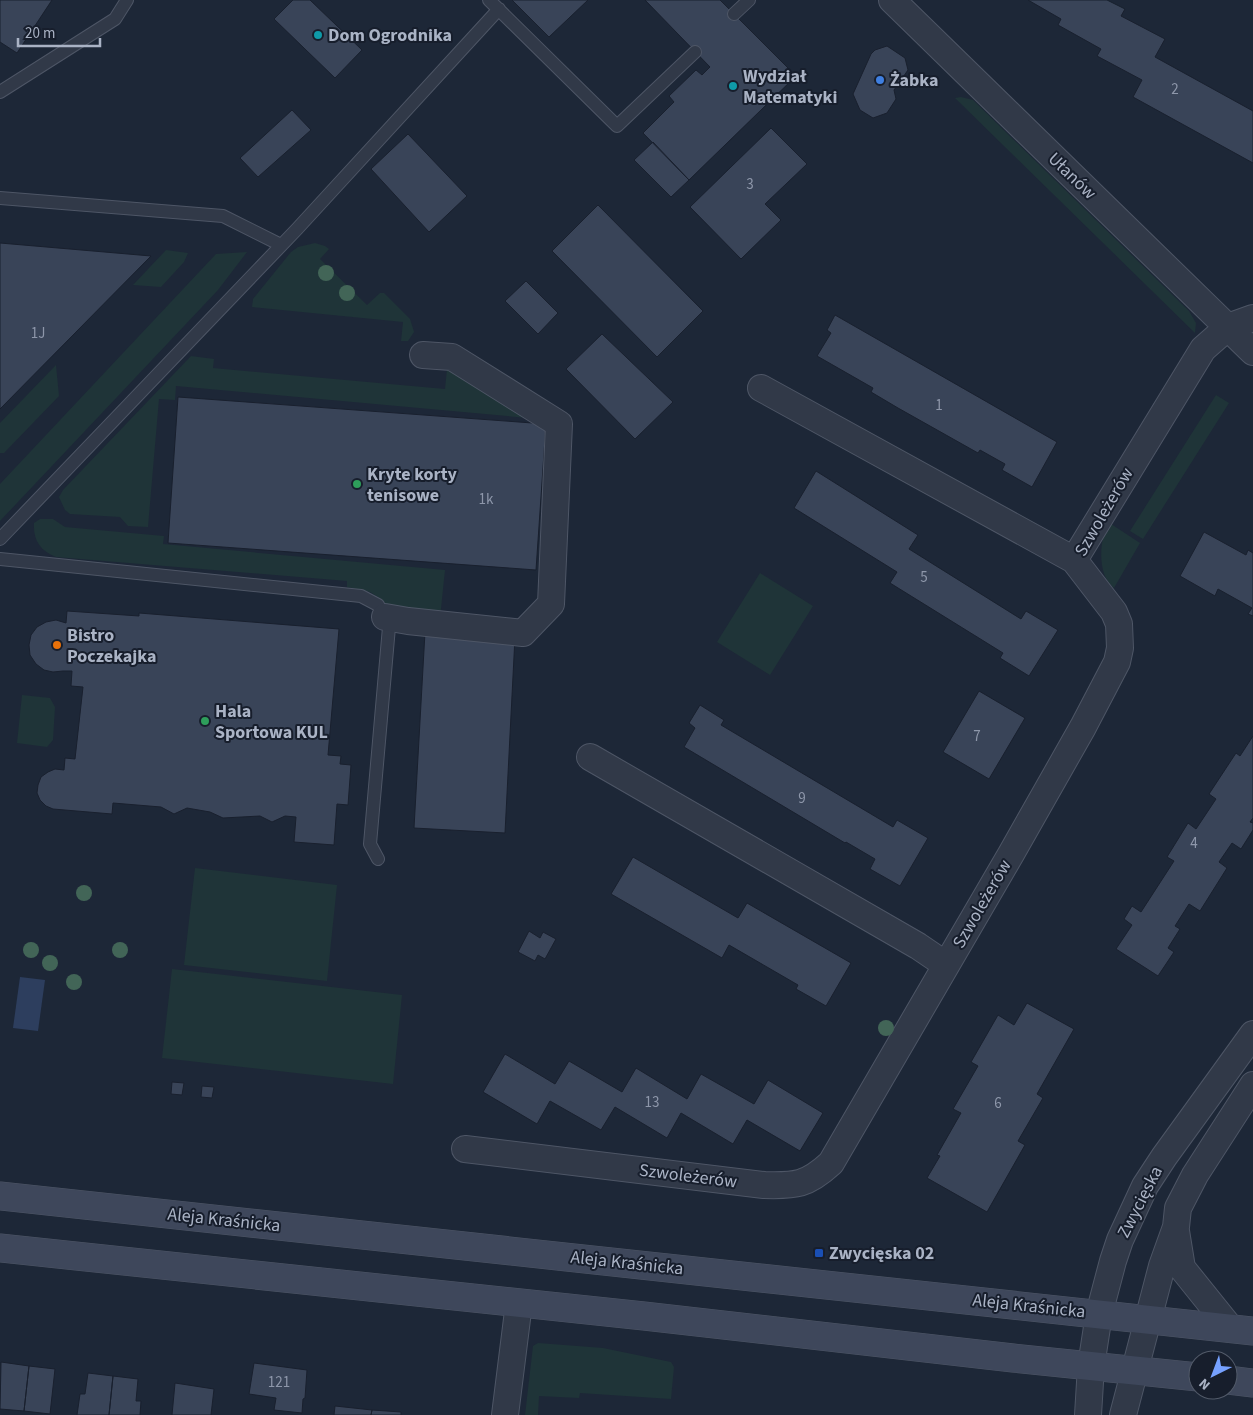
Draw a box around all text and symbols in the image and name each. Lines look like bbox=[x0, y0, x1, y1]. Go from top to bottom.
scale bar bbox=[18, 15, 100, 47]
text: 20 m bbox=[25, 23, 55, 44]
place label: Dom Ogrodnika bbox=[328, 23, 452, 48]
marker: Dom Ogrodnika bbox=[312, 29, 324, 41]
place label: Wydział Matematyki bbox=[743, 64, 837, 110]
place label: Żabka bbox=[890, 68, 939, 93]
marker: Żabka bbox=[874, 74, 886, 86]
house number: 2 bbox=[1171, 79, 1179, 100]
marker: Wydział Matematyki bbox=[727, 80, 739, 92]
street label: Ułanów bbox=[1042, 147, 1102, 205]
house number: 3 bbox=[746, 174, 754, 195]
house number: 1J bbox=[31, 323, 45, 344]
house number: 1 bbox=[935, 395, 943, 416]
place label: Kryte korty tenisowe bbox=[367, 462, 458, 508]
street label: Szwoleżerów bbox=[1069, 463, 1139, 561]
marker: Kryte korty tenisowe bbox=[351, 478, 363, 490]
house number: 1k bbox=[479, 489, 494, 510]
house number: 5 bbox=[920, 567, 928, 588]
place label: Bistro Poczekajka bbox=[67, 623, 157, 669]
marker: Bistro Poczekajka bbox=[51, 639, 63, 651]
place label: Hala Sportowa KUL bbox=[215, 699, 328, 745]
marker: Hala Sportowa KUL bbox=[199, 715, 211, 727]
house number: 7 bbox=[973, 726, 981, 747]
house number: 9 bbox=[798, 788, 806, 809]
house number: 4 bbox=[1190, 833, 1198, 854]
street label: Szwoleżerów bbox=[947, 855, 1017, 953]
house number: 13 bbox=[645, 1092, 659, 1113]
house number: 6 bbox=[994, 1093, 1002, 1114]
street label: Szwoleżerów bbox=[638, 1158, 738, 1194]
street label: Zwycięska bbox=[1111, 1162, 1169, 1242]
street label: Aleja Kraśnicka bbox=[166, 1202, 282, 1238]
place label: Zwycięska 02 bbox=[829, 1241, 934, 1266]
street label: Aleja Kraśnicka bbox=[569, 1245, 685, 1281]
marker: Zwycięska 02 bbox=[813, 1247, 825, 1259]
street label: Aleja Kraśnicka bbox=[971, 1288, 1087, 1324]
north arrow bbox=[1188, 1350, 1238, 1400]
house number: 121 bbox=[268, 1372, 290, 1393]
text: N bbox=[1195, 1373, 1215, 1394]

